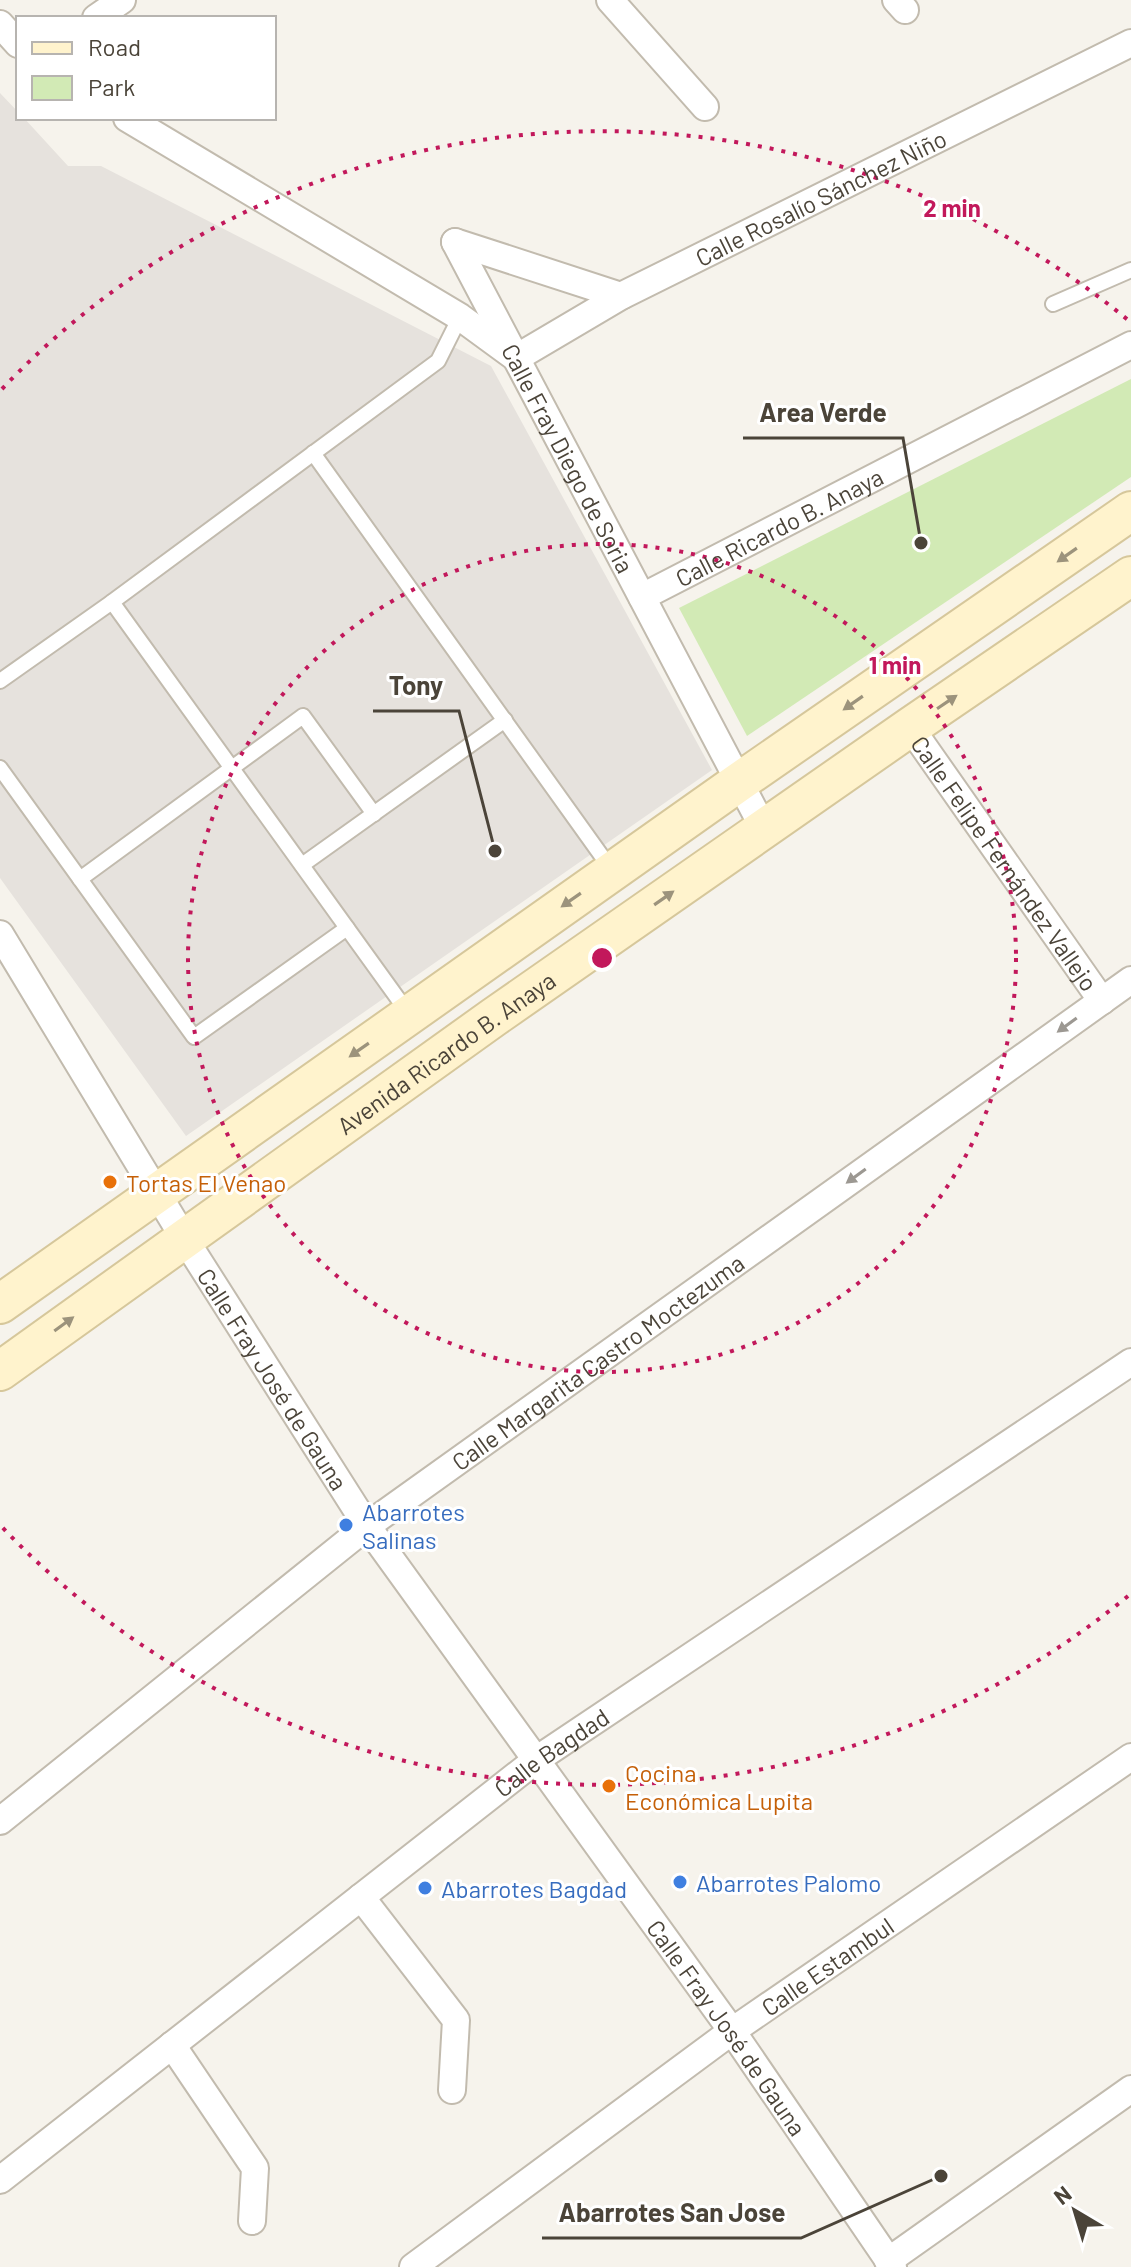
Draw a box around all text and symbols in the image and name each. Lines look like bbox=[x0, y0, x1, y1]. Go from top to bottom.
legend bbox=[16, 16, 276, 120]
text: Road bbox=[88, 32, 141, 61]
text: Park bbox=[88, 72, 135, 101]
street label: Calle Rosalío Sánchez Niño bbox=[690, 123, 951, 271]
text: 2 min bbox=[923, 193, 981, 222]
street label: Calle Fray Diego de Soria bbox=[496, 338, 641, 577]
callout: Area Verde bbox=[743, 388, 903, 438]
text: Area Verde bbox=[759, 396, 887, 427]
street label: Calle Ricardo B. Anaya bbox=[670, 461, 888, 592]
one-way arrow bbox=[1056, 547, 1077, 562]
text: 1 min bbox=[869, 650, 921, 679]
callout: Tony bbox=[373, 661, 459, 711]
text: Tony bbox=[389, 669, 443, 700]
one-way arrow bbox=[843, 695, 864, 710]
one-way arrow bbox=[936, 695, 957, 710]
street label: Calle Felipe Fernández Vallejo bbox=[906, 730, 1105, 996]
one-way arrow bbox=[654, 891, 675, 906]
one-way arrow bbox=[561, 892, 582, 907]
centre of rings bbox=[588, 944, 616, 972]
street label: Avenida Ricardo B. Anaya bbox=[331, 965, 560, 1140]
one-way arrow bbox=[1057, 1017, 1078, 1032]
one-way arrow bbox=[348, 1042, 369, 1057]
place label: Tortas El Venao bbox=[126, 1168, 286, 1197]
one-way arrow bbox=[845, 1168, 867, 1184]
marker: Tortas El Venao bbox=[101, 1173, 119, 1191]
street label: Calle Margarita Castro Moctezuma bbox=[446, 1247, 749, 1476]
street label: Calle Fray José de Gauna bbox=[192, 1262, 355, 1495]
one-way arrow bbox=[54, 1317, 75, 1332]
place label: Abarrotes Salinas bbox=[362, 1497, 465, 1554]
marker: Abarrotes Salinas bbox=[337, 1516, 355, 1534]
street label: Calle Bagdad bbox=[488, 1701, 614, 1802]
place label: Cocina Económica Lupita bbox=[625, 1758, 813, 1815]
marker: Cocina Económica Lupita bbox=[600, 1777, 618, 1795]
place label: Abarrotes Palomo bbox=[696, 1868, 881, 1897]
marker: Abarrotes Palomo bbox=[671, 1873, 689, 1891]
place label: Abarrotes Bagdad bbox=[441, 1874, 627, 1903]
marker: Abarrotes Bagdad bbox=[416, 1879, 434, 1897]
street label: Calle Estambul bbox=[755, 1910, 899, 2021]
street label: Calle Fray José de Gauna bbox=[642, 1914, 813, 2141]
north arrow bbox=[1035, 2171, 1115, 2251]
text: N bbox=[1048, 2180, 1076, 2209]
callout: Abarrotes San Jose bbox=[542, 2188, 801, 2238]
text: Abarrotes San Jose bbox=[559, 2196, 785, 2227]

